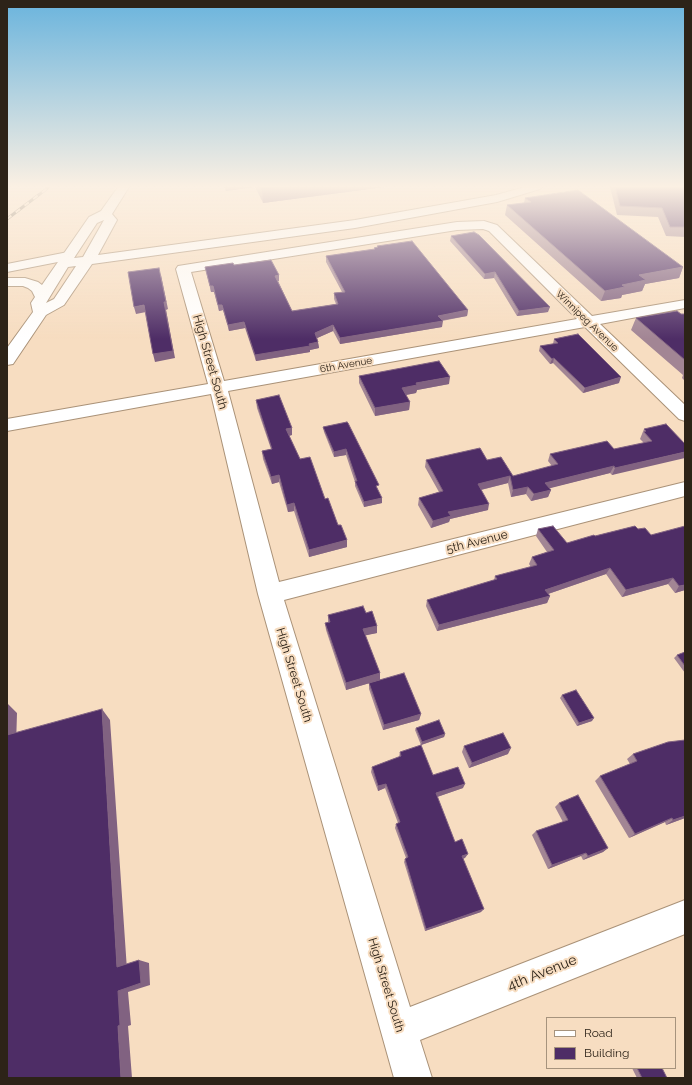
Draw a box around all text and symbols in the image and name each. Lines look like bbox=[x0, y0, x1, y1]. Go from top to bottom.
street label: Winnipeg Avenue bbox=[553, 288, 621, 354]
street label: High Street South bbox=[190, 313, 230, 411]
street label: 6th Avenue bbox=[319, 355, 373, 375]
street label: 5th Avenue bbox=[445, 527, 509, 557]
street label: High Street South bbox=[273, 626, 315, 724]
street label: High Street South bbox=[365, 936, 407, 1034]
street label: 4th Avenue bbox=[505, 952, 579, 994]
legend bbox=[546, 1017, 676, 1069]
text: Road bbox=[584, 1026, 613, 1040]
text: Building bbox=[584, 1046, 630, 1060]

